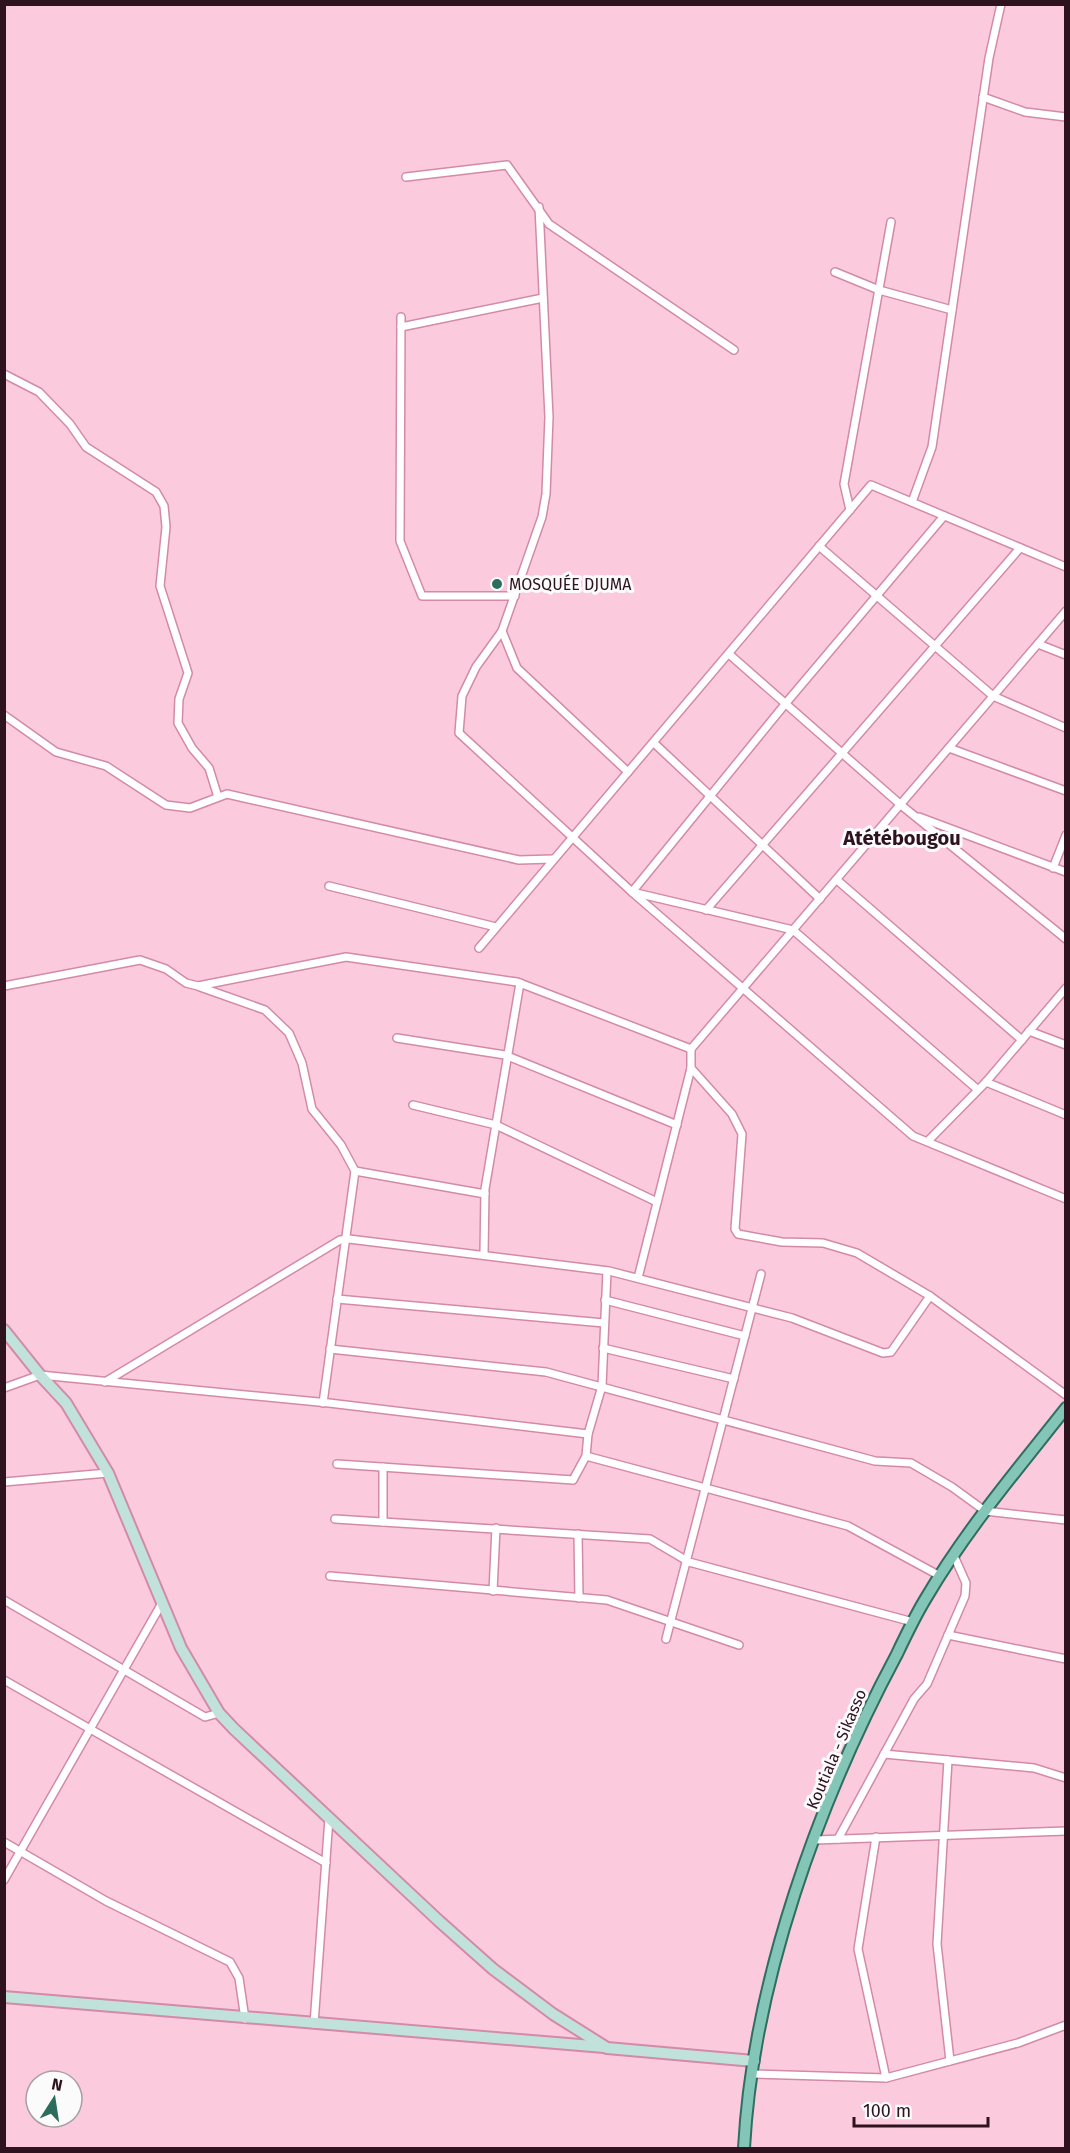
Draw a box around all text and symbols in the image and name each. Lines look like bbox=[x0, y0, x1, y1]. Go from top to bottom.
place label: MOSQUÉE DJUMA bbox=[509, 574, 632, 594]
marker: MOSQUÉE DJUMA bbox=[490, 577, 504, 591]
district label: Atétébougou bbox=[842, 826, 961, 850]
street label: Koutiala - Sikasso bbox=[803, 1686, 870, 1812]
north arrow bbox=[24, 2069, 84, 2129]
text: N bbox=[50, 2074, 64, 2095]
scale bar bbox=[854, 2090, 988, 2128]
text: 100 m bbox=[863, 2100, 911, 2122]

